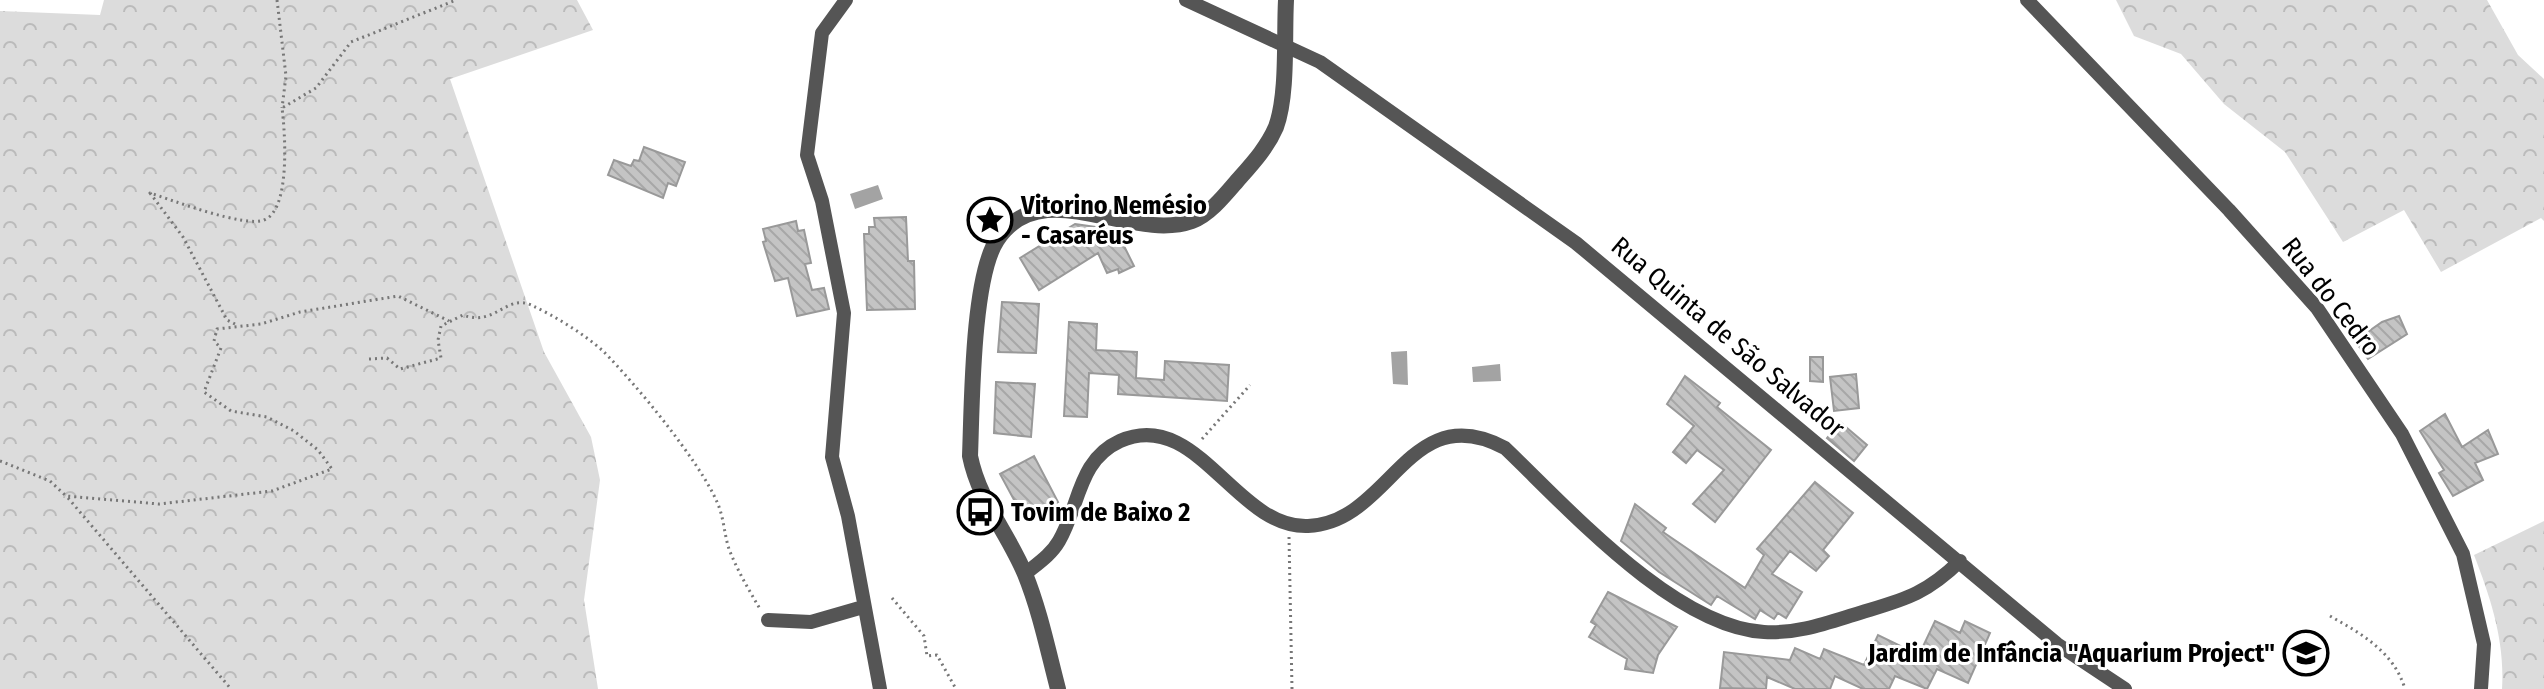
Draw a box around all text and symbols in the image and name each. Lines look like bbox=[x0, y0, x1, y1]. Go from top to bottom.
place label: Vitorino Nemésio - Casaréus bbox=[1020, 190, 1207, 251]
place icon: Vitorino Nemésio - Casaréus bbox=[966, 196, 1014, 244]
street label: Rua Quinta de São Salvador bbox=[1605, 230, 1851, 444]
street label: Rua do Cedro bbox=[2275, 232, 2387, 362]
bus stop icon: Tovim de Baixo 2 bbox=[956, 488, 1004, 536]
place label: Tovim de Baixo 2 bbox=[1011, 497, 1190, 528]
school or university icon: Jardim de Infância "Aquarium Project" bbox=[2282, 629, 2330, 677]
place label: Jardim de Infância "Aquarium Project" bbox=[1867, 638, 2275, 669]

